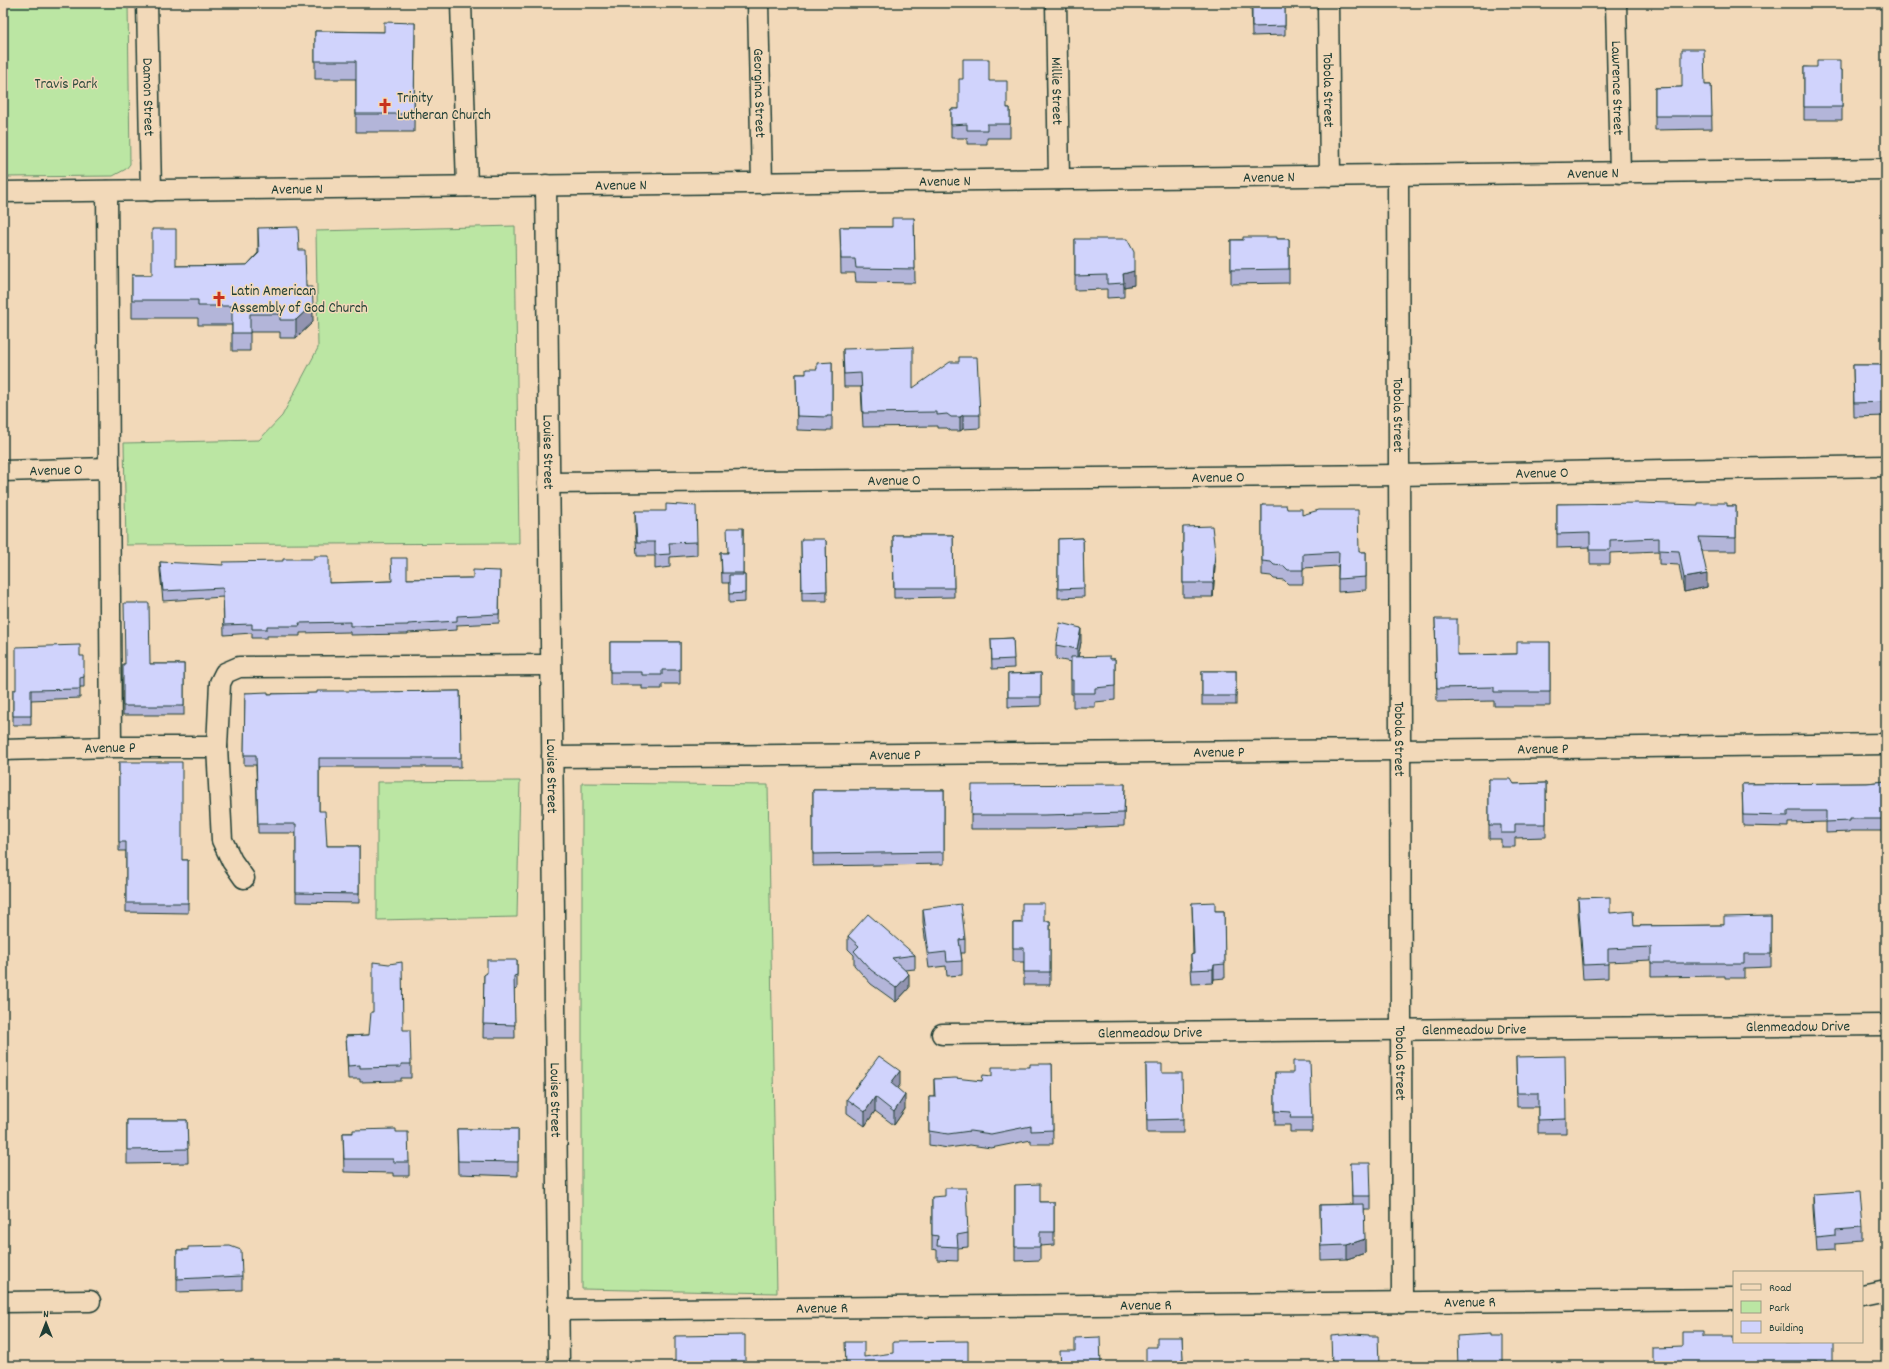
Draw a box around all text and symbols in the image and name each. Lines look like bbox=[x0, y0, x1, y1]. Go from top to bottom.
street label: Lawrence Street bbox=[1604, 40, 1628, 136]
street label: Georgina Street bbox=[746, 48, 770, 139]
street label: Tobola Street bbox=[1316, 52, 1338, 128]
street label: Damon Street bbox=[135, 57, 159, 137]
street label: Millie Street bbox=[1044, 57, 1067, 126]
park label: Travis Park bbox=[35, 74, 97, 96]
place label: Trinity Lutheran Church bbox=[397, 88, 491, 127]
church icon: Trinity Lutheran Church bbox=[376, 97, 394, 115]
street label: Avenue N bbox=[1567, 163, 1619, 186]
street label: Avenue N bbox=[1243, 167, 1295, 190]
street label: Avenue N bbox=[919, 171, 971, 194]
street label: Avenue N bbox=[595, 175, 647, 198]
street label: Avenue N bbox=[271, 179, 323, 202]
place label: Latin American Assembly of God Church bbox=[231, 281, 368, 320]
church icon: Latin American Assembly of God Church bbox=[210, 290, 228, 308]
street label: Tobola Street bbox=[1386, 377, 1408, 453]
street label: Louise Street bbox=[536, 414, 558, 490]
street label: Avenue O bbox=[29, 460, 83, 483]
street label: Avenue O bbox=[1515, 463, 1569, 486]
street label: Avenue O bbox=[1191, 467, 1245, 490]
street label: Avenue O bbox=[867, 471, 921, 493]
street label: Tobola Street bbox=[1387, 701, 1409, 777]
street label: Avenue P bbox=[84, 738, 136, 761]
street label: Louise Street bbox=[539, 738, 562, 814]
street label: Avenue P bbox=[1517, 739, 1569, 762]
street label: Avenue P bbox=[1193, 742, 1245, 765]
street label: Avenue P bbox=[869, 745, 921, 767]
street label: Glenmeadow Drive bbox=[1746, 1016, 1851, 1039]
street label: Glenmeadow Drive bbox=[1422, 1019, 1527, 1042]
street label: Glenmeadow Drive bbox=[1098, 1023, 1203, 1046]
street label: Tobola Street bbox=[1388, 1025, 1410, 1101]
street label: Louise Street bbox=[543, 1062, 565, 1138]
legend bbox=[1733, 1271, 1863, 1343]
text: Road bbox=[1769, 1280, 1791, 1297]
street label: Avenue R bbox=[1444, 1292, 1496, 1315]
street label: Avenue R bbox=[1120, 1295, 1172, 1318]
street label: Avenue R bbox=[796, 1298, 848, 1321]
text: Park bbox=[1769, 1300, 1790, 1317]
north arrow bbox=[26, 1303, 66, 1343]
text: N bbox=[43, 1307, 49, 1323]
text: Building bbox=[1769, 1320, 1804, 1337]

